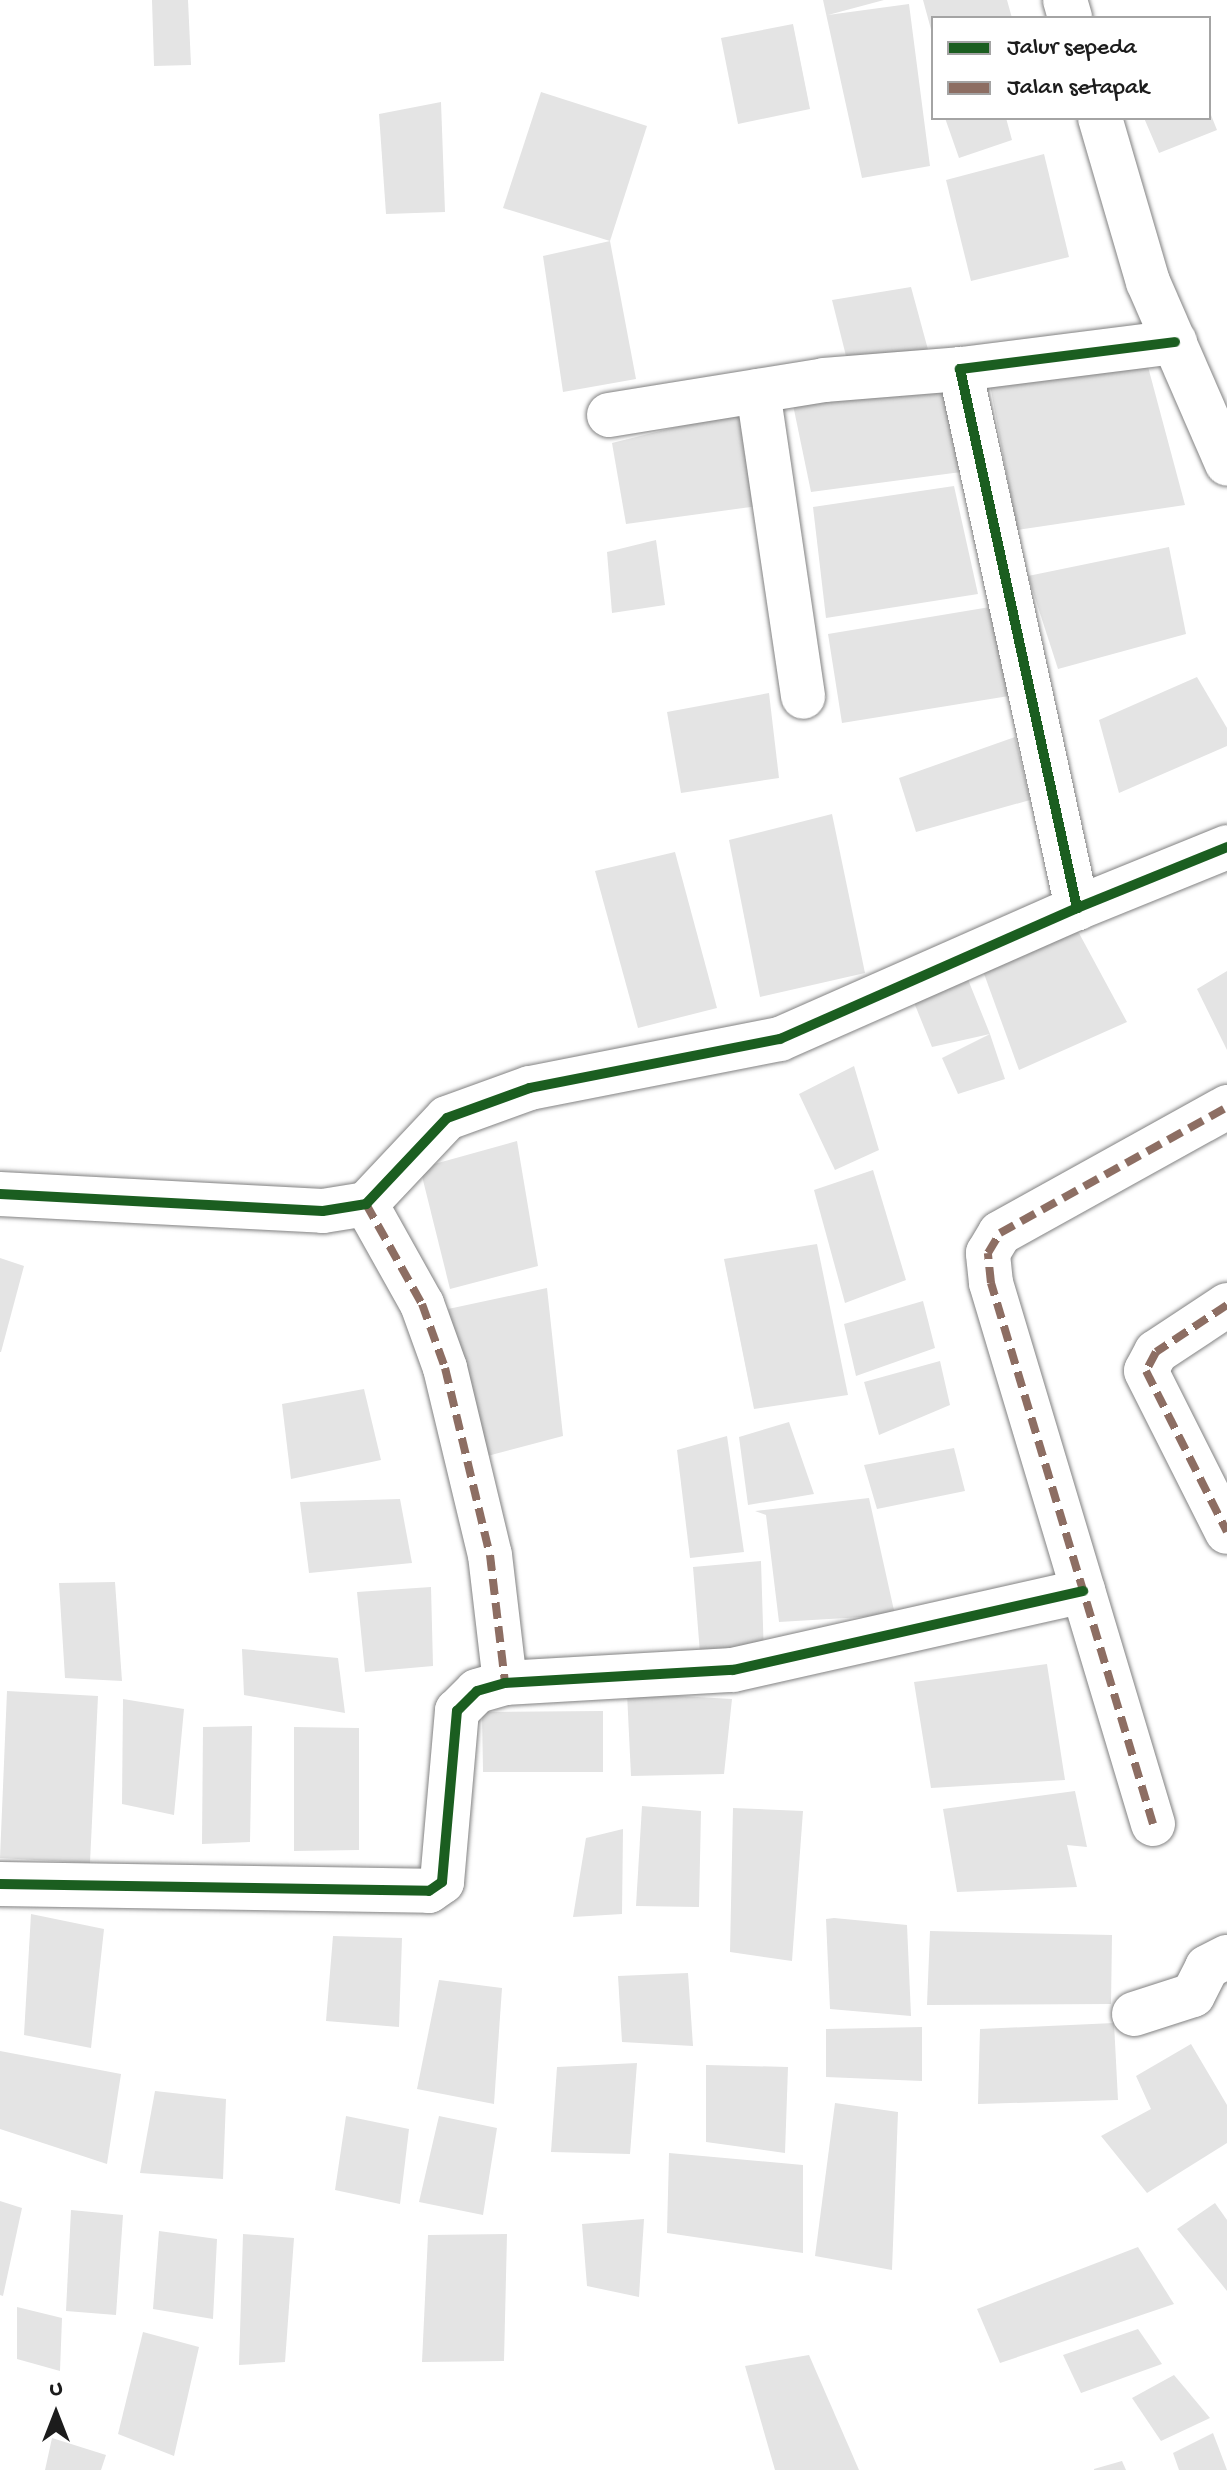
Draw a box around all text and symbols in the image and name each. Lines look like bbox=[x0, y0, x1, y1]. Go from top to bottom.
legend bbox=[931, 16, 1211, 120]
text: Jalur sepeda bbox=[1007, 34, 1137, 63]
text: Jalan setapak bbox=[1007, 74, 1149, 103]
north arrow bbox=[16, 2374, 96, 2454]
text: U bbox=[50, 2377, 62, 2403]

